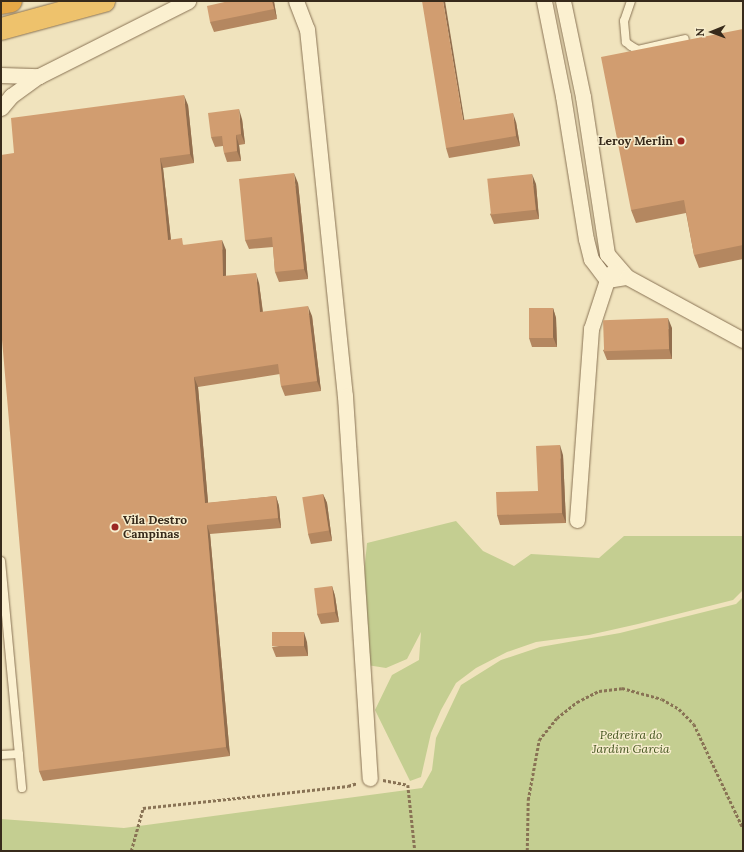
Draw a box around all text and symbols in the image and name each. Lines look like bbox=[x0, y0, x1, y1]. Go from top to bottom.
north arrow bbox=[692, 12, 732, 52]
text: N bbox=[693, 28, 707, 37]
place label: Leroy Merlin bbox=[598, 134, 673, 148]
marker: Leroy Merlin bbox=[676, 136, 686, 146]
place label: Vila Destro Campinas bbox=[123, 513, 187, 541]
marker: Vila Destro Campinas bbox=[110, 522, 120, 532]
park label: Pedreira do Jardim Garcia bbox=[592, 728, 670, 756]

